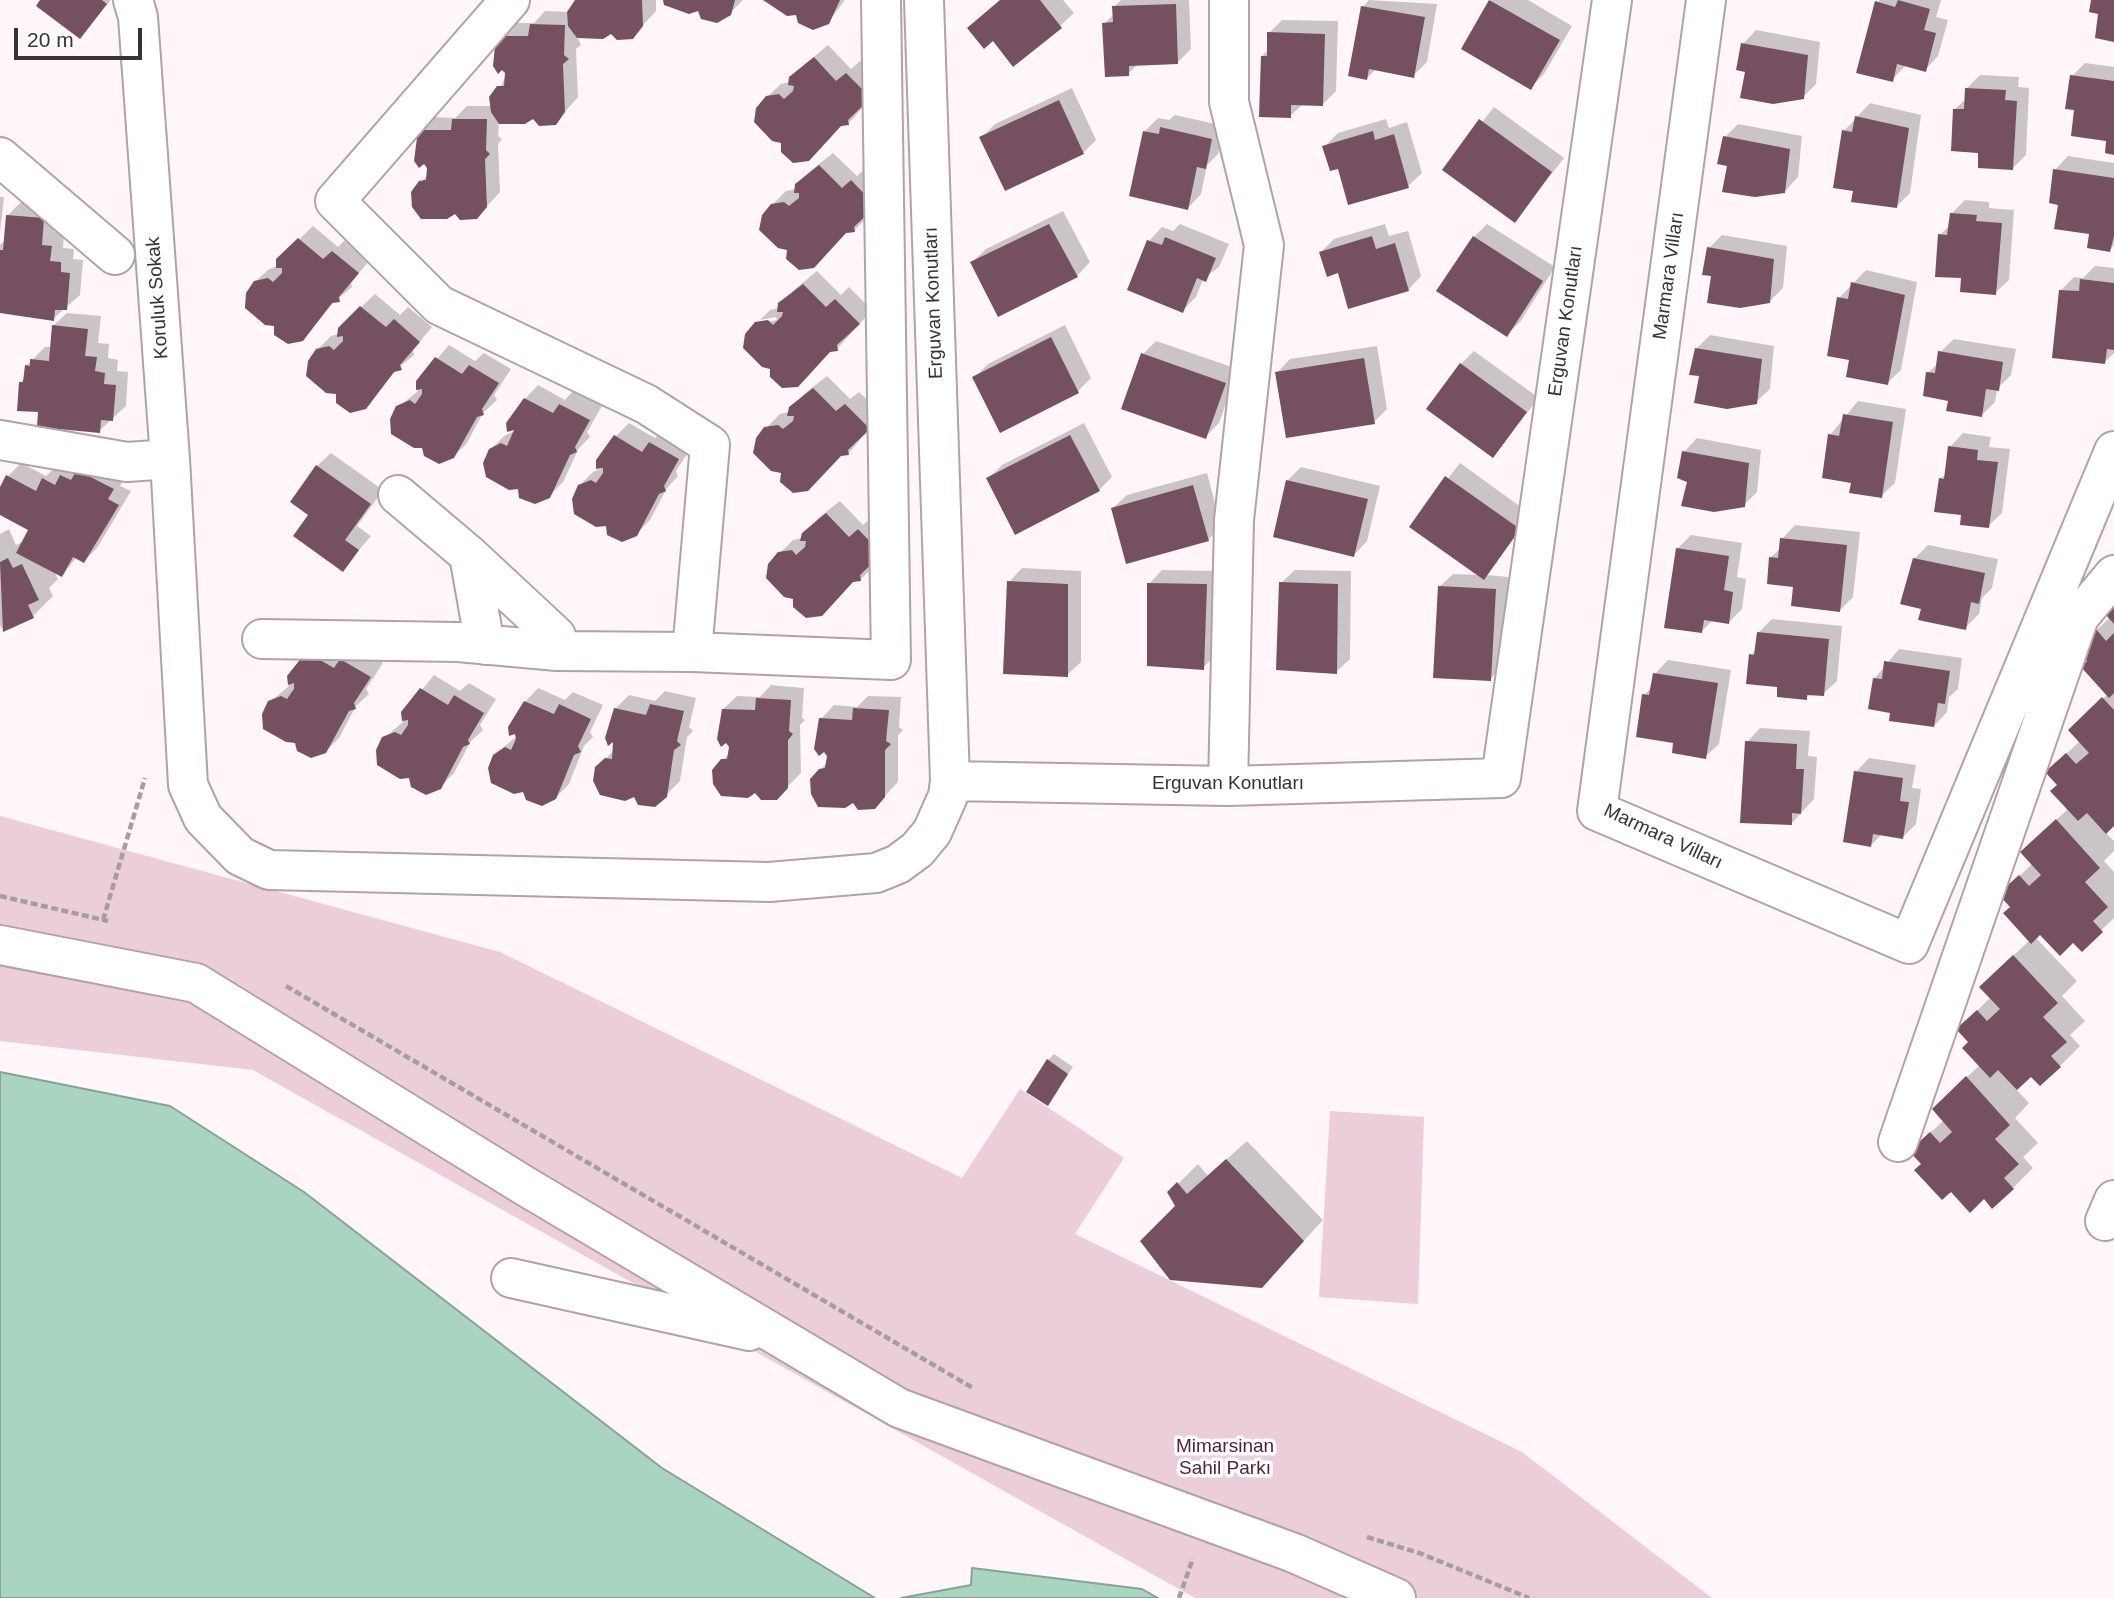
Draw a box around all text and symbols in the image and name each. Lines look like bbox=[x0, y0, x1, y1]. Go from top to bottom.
scale bar bbox=[18, 14, 145, 58]
text: 20 m bbox=[27, 28, 74, 51]
street label: Marmara Vilları bbox=[1649, 211, 1689, 341]
street label: Erguvan Konutları bbox=[920, 227, 948, 379]
street label: Koruluk Sokak bbox=[142, 236, 174, 360]
street label: Erguvan Konutları bbox=[1544, 244, 1588, 398]
street label: Erguvan Konutları bbox=[1152, 773, 1304, 795]
street label: Marmara Vilları bbox=[1600, 800, 1726, 874]
park label: Mimarsinan Sahil Parkı bbox=[1176, 1436, 1274, 1480]

